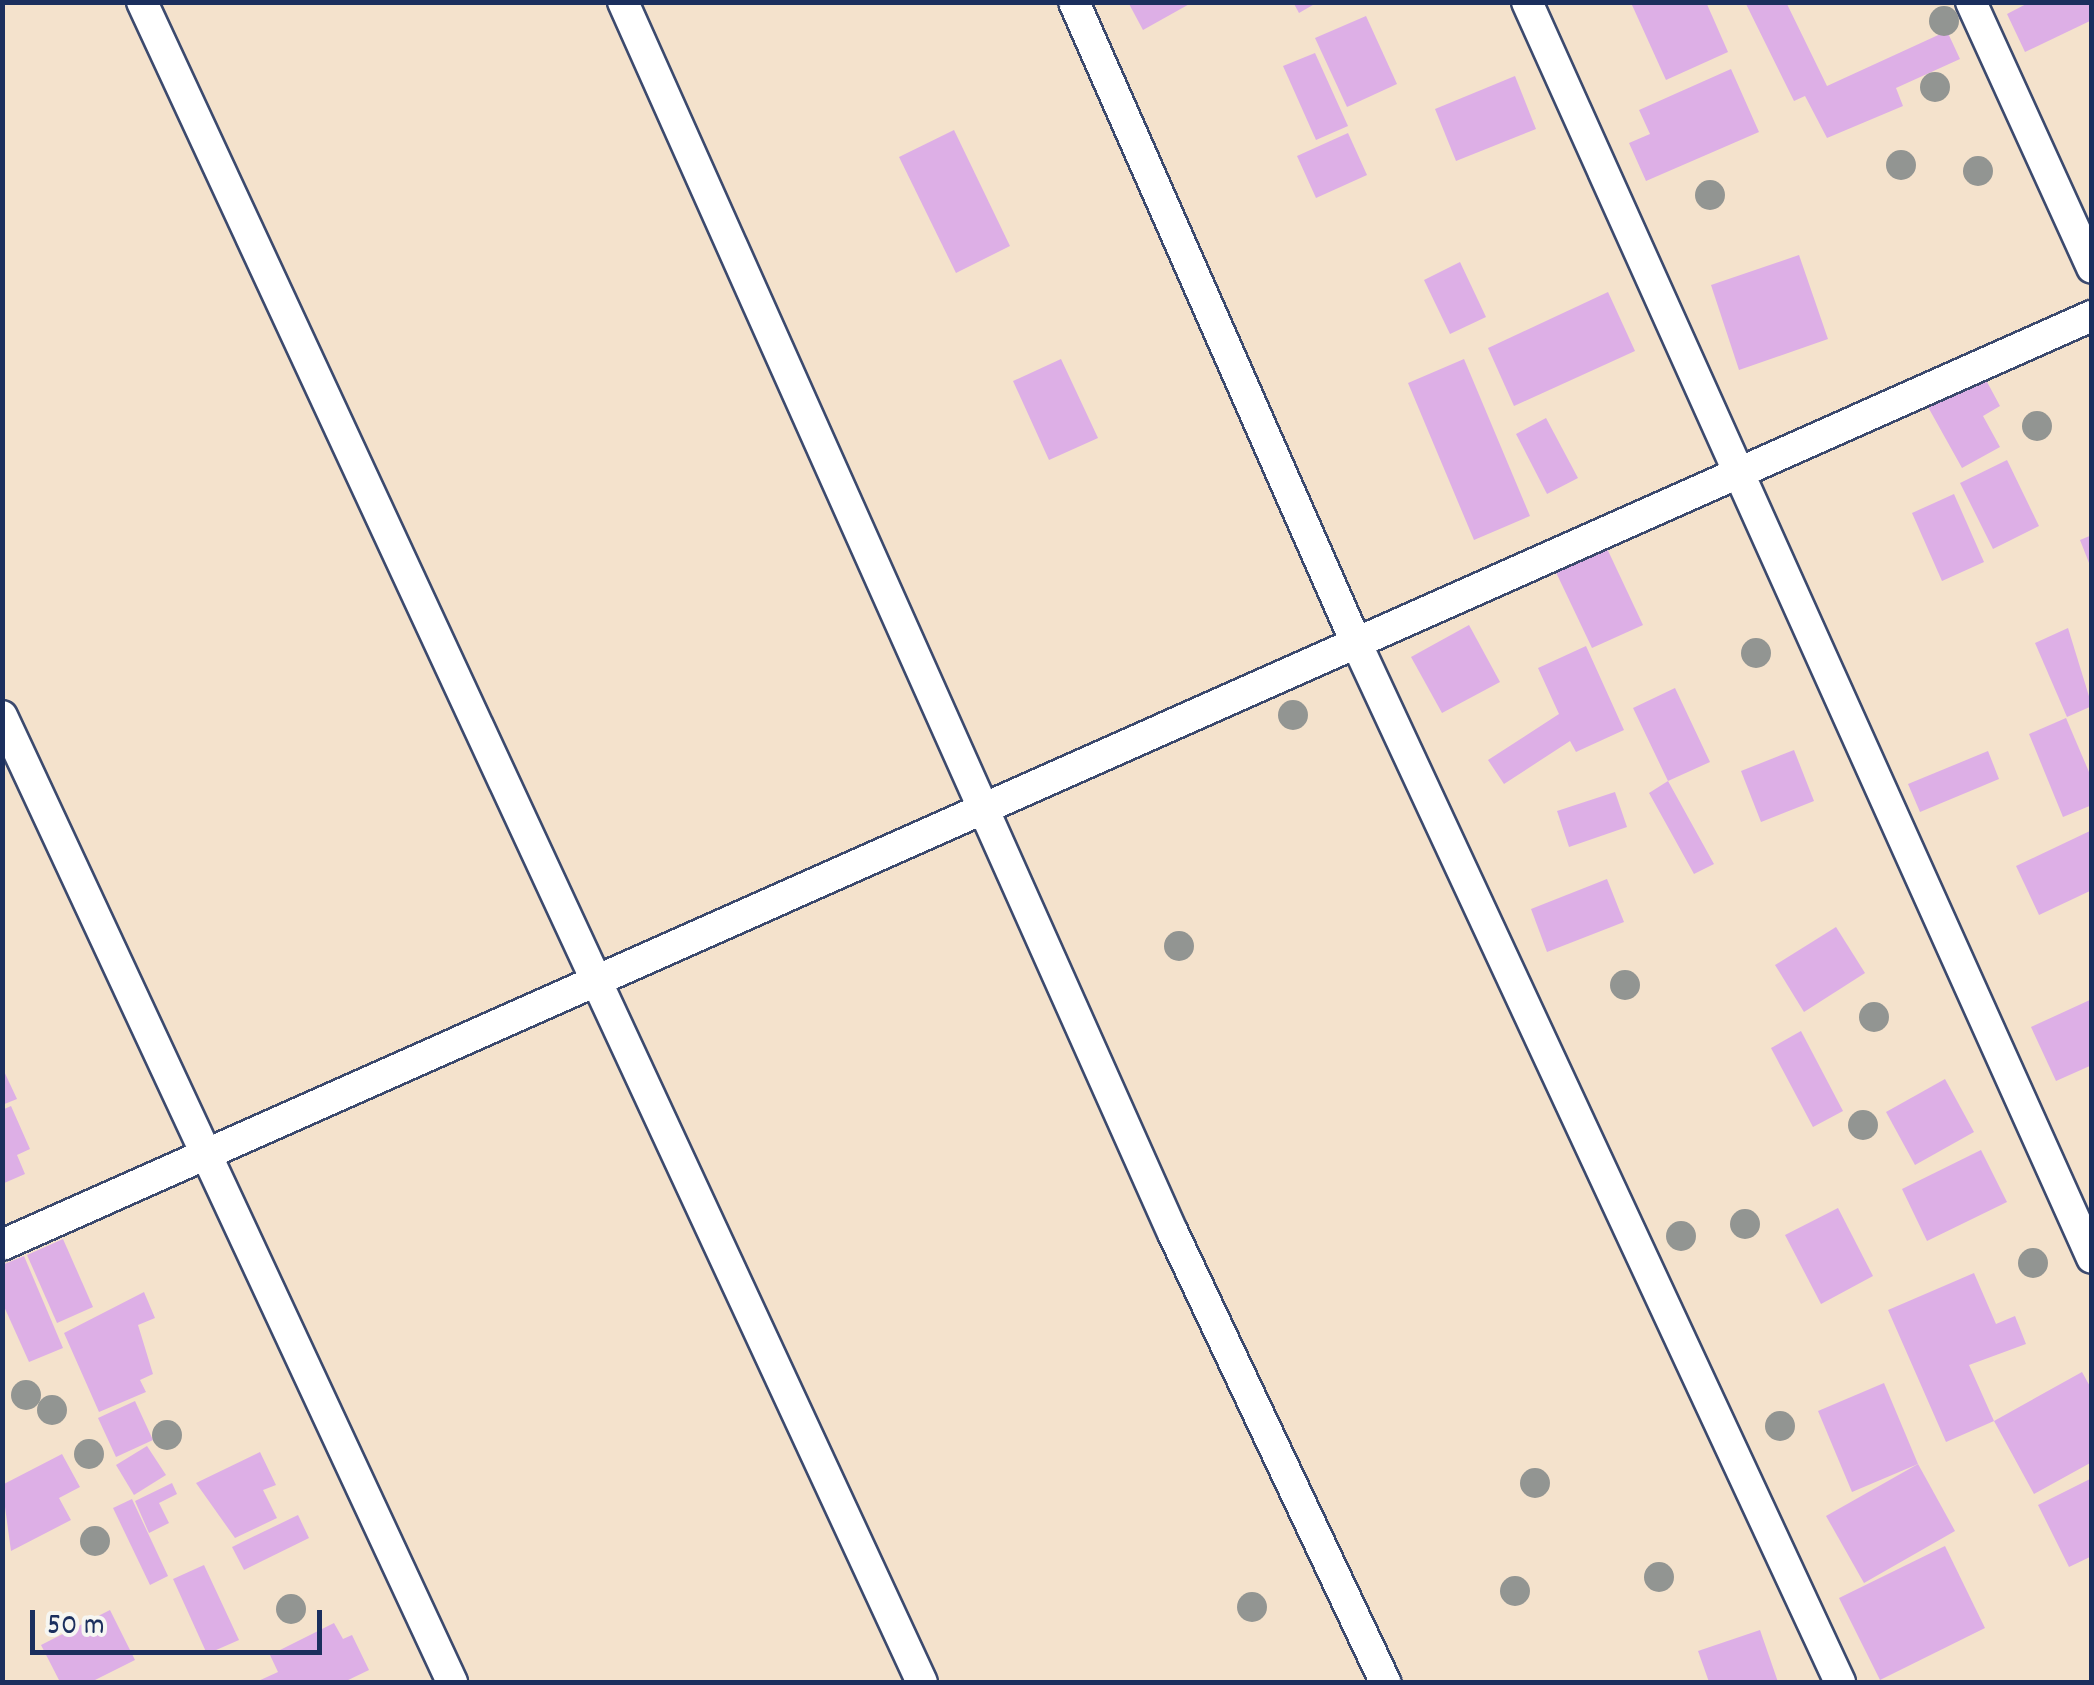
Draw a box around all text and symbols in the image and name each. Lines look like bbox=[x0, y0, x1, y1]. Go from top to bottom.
scale bar bbox=[35, 1590, 328, 1652]
text: 50 m bbox=[47, 1606, 105, 1649]

